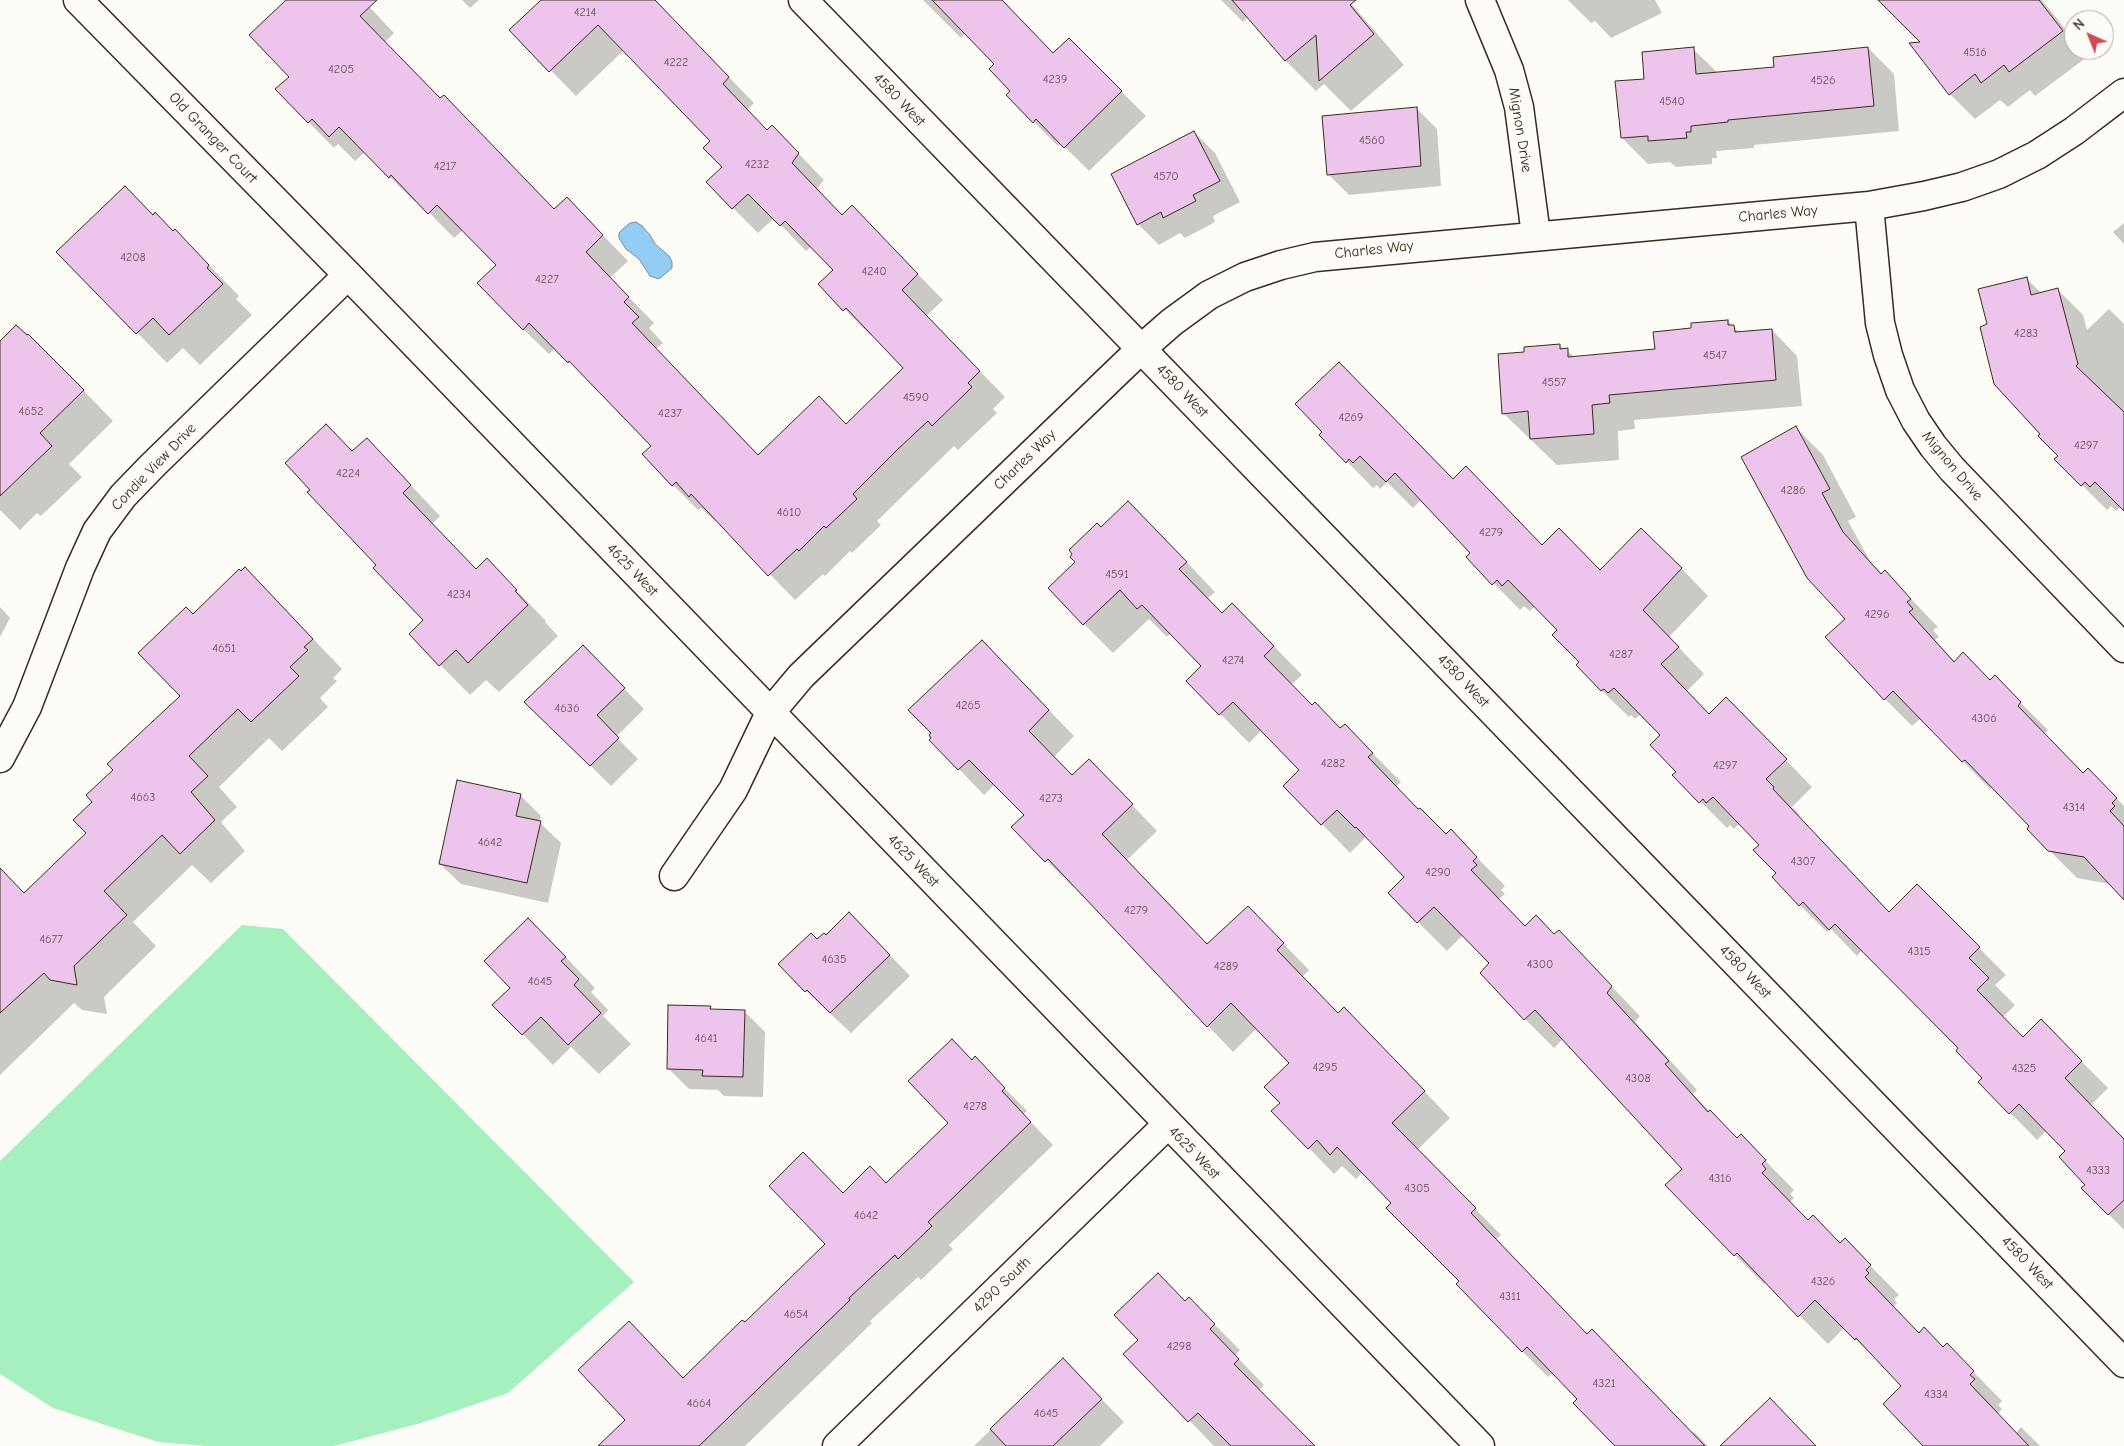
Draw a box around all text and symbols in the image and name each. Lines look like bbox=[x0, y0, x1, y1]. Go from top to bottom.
house number: 4214 bbox=[574, 6, 596, 20]
north arrow bbox=[2064, 10, 2114, 60]
text: N bbox=[2070, 15, 2088, 34]
house number: 4516 bbox=[1963, 46, 1987, 60]
house number: 4222 bbox=[664, 56, 688, 70]
house number: 4205 bbox=[328, 63, 354, 77]
street label: 4580 West bbox=[869, 70, 929, 130]
house number: 4239 bbox=[1043, 73, 1067, 87]
house number: 4526 bbox=[1810, 74, 1836, 88]
street label: Mignon Drive bbox=[1504, 86, 1536, 174]
street label: Old Granger Court bbox=[165, 89, 261, 187]
house number: 4540 bbox=[1659, 95, 1685, 109]
house number: 4560 bbox=[1359, 134, 1385, 148]
house number: 4232 bbox=[745, 158, 769, 172]
house number: 4217 bbox=[434, 160, 456, 174]
house number: 4570 bbox=[1153, 170, 1179, 184]
street label: Charles Way bbox=[1738, 202, 1818, 226]
street label: Charles Way bbox=[1334, 237, 1414, 263]
house number: 4208 bbox=[120, 251, 146, 265]
house number: 4240 bbox=[861, 265, 887, 279]
house number: 4227 bbox=[535, 273, 559, 287]
house number: 4283 bbox=[2014, 327, 2038, 341]
house number: 4547 bbox=[1703, 349, 1727, 363]
street label: 4580 West bbox=[1152, 361, 1212, 421]
house number: 4557 bbox=[1542, 376, 1566, 390]
house number: 4590 bbox=[903, 391, 929, 405]
house number: 4652 bbox=[18, 405, 44, 419]
house number: 4237 bbox=[658, 407, 682, 421]
house number: 4269 bbox=[1339, 411, 1363, 425]
street label: Condie View Drive bbox=[108, 420, 200, 514]
street label: Charles Way bbox=[990, 426, 1060, 494]
street label: Mignon Drive bbox=[1918, 427, 1986, 505]
house number: 4297 bbox=[2074, 439, 2098, 453]
house number: 4224 bbox=[336, 467, 360, 481]
house number: 4286 bbox=[1781, 484, 1805, 498]
house number: 4610 bbox=[777, 506, 801, 520]
house number: 4279 bbox=[1479, 526, 1503, 540]
street label: 4625 West bbox=[602, 540, 662, 600]
house number: 4591 bbox=[1105, 568, 1129, 582]
house number: 4234 bbox=[447, 588, 471, 602]
house number: 4296 bbox=[1865, 608, 1889, 622]
house number: 4651 bbox=[212, 642, 236, 656]
house number: 4287 bbox=[1609, 648, 1633, 662]
street label: 4580 West bbox=[1433, 651, 1493, 711]
house number: 4274 bbox=[1222, 654, 1244, 668]
house number: 4265 bbox=[955, 699, 981, 713]
house number: 4636 bbox=[555, 702, 579, 716]
house number: 4306 bbox=[1971, 712, 1997, 726]
house number: 4282 bbox=[1321, 757, 1345, 771]
house number: 4297 bbox=[1713, 759, 1737, 773]
house number: 4663 bbox=[131, 791, 155, 805]
house number: 4273 bbox=[1039, 792, 1063, 806]
house number: 4314 bbox=[2063, 801, 2085, 815]
street label: 4625 West bbox=[883, 831, 943, 891]
house number: 4642 bbox=[478, 836, 502, 850]
house number: 4307 bbox=[1791, 855, 1815, 869]
house number: 4290 bbox=[1425, 866, 1451, 880]
house number: 4279 bbox=[1124, 904, 1148, 918]
house number: 4677 bbox=[39, 933, 63, 947]
street label: 4580 West bbox=[1715, 942, 1775, 1002]
house number: 4315 bbox=[1907, 945, 1931, 959]
house number: 4635 bbox=[822, 953, 846, 967]
house number: 4300 bbox=[1527, 958, 1553, 972]
house number: 4289 bbox=[1214, 960, 1238, 974]
house number: 4645 bbox=[528, 975, 552, 989]
house number: 4641 bbox=[695, 1032, 717, 1046]
house number: 4295 bbox=[1313, 1061, 1337, 1075]
house number: 4325 bbox=[2012, 1062, 2036, 1076]
house number: 4308 bbox=[1625, 1072, 1651, 1086]
house number: 4278 bbox=[963, 1100, 987, 1114]
street label: 4625 West bbox=[1164, 1123, 1224, 1183]
house number: 4333 bbox=[2086, 1164, 2110, 1178]
house number: 4316 bbox=[1708, 1172, 1732, 1186]
house number: 4305 bbox=[1404, 1182, 1430, 1196]
house number: 4642 bbox=[854, 1209, 878, 1223]
street label: 4580 West bbox=[1997, 1233, 2057, 1293]
street label: 4290 South bbox=[969, 1253, 1035, 1317]
house number: 4326 bbox=[1811, 1275, 1835, 1289]
house number: 4311 bbox=[1499, 1290, 1521, 1304]
house number: 4654 bbox=[784, 1308, 808, 1322]
house number: 4298 bbox=[1167, 1340, 1191, 1354]
house number: 4321 bbox=[1593, 1377, 1615, 1391]
house number: 4334 bbox=[1924, 1388, 1948, 1402]
house number: 4664 bbox=[687, 1397, 711, 1411]
house number: 4645 bbox=[1034, 1407, 1058, 1421]

